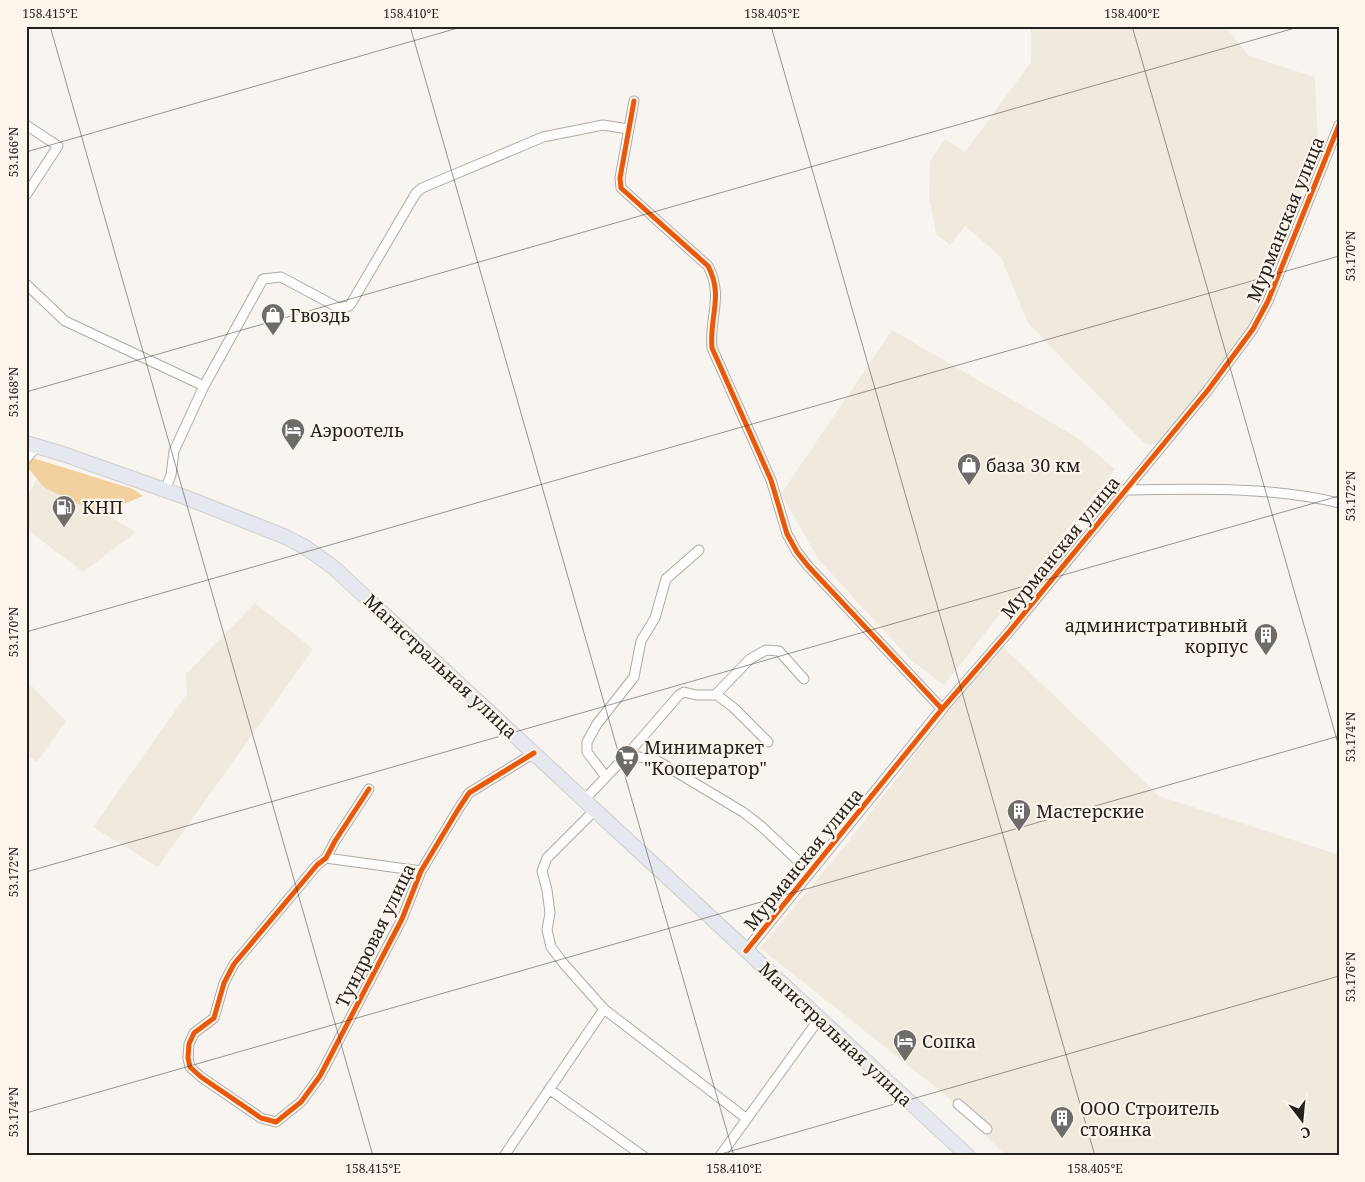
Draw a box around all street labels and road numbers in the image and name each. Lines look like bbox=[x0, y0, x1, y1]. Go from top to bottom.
street label: Мурманская улица bbox=[1241, 133, 1329, 305]
street label: Мурманская улица bbox=[995, 471, 1125, 623]
street label: Магистральная улица bbox=[359, 588, 523, 744]
street label: Мурманская улица bbox=[738, 783, 868, 935]
street label: Тундровая улица bbox=[330, 859, 420, 1011]
street label: Магистральная улица bbox=[754, 956, 918, 1112]

